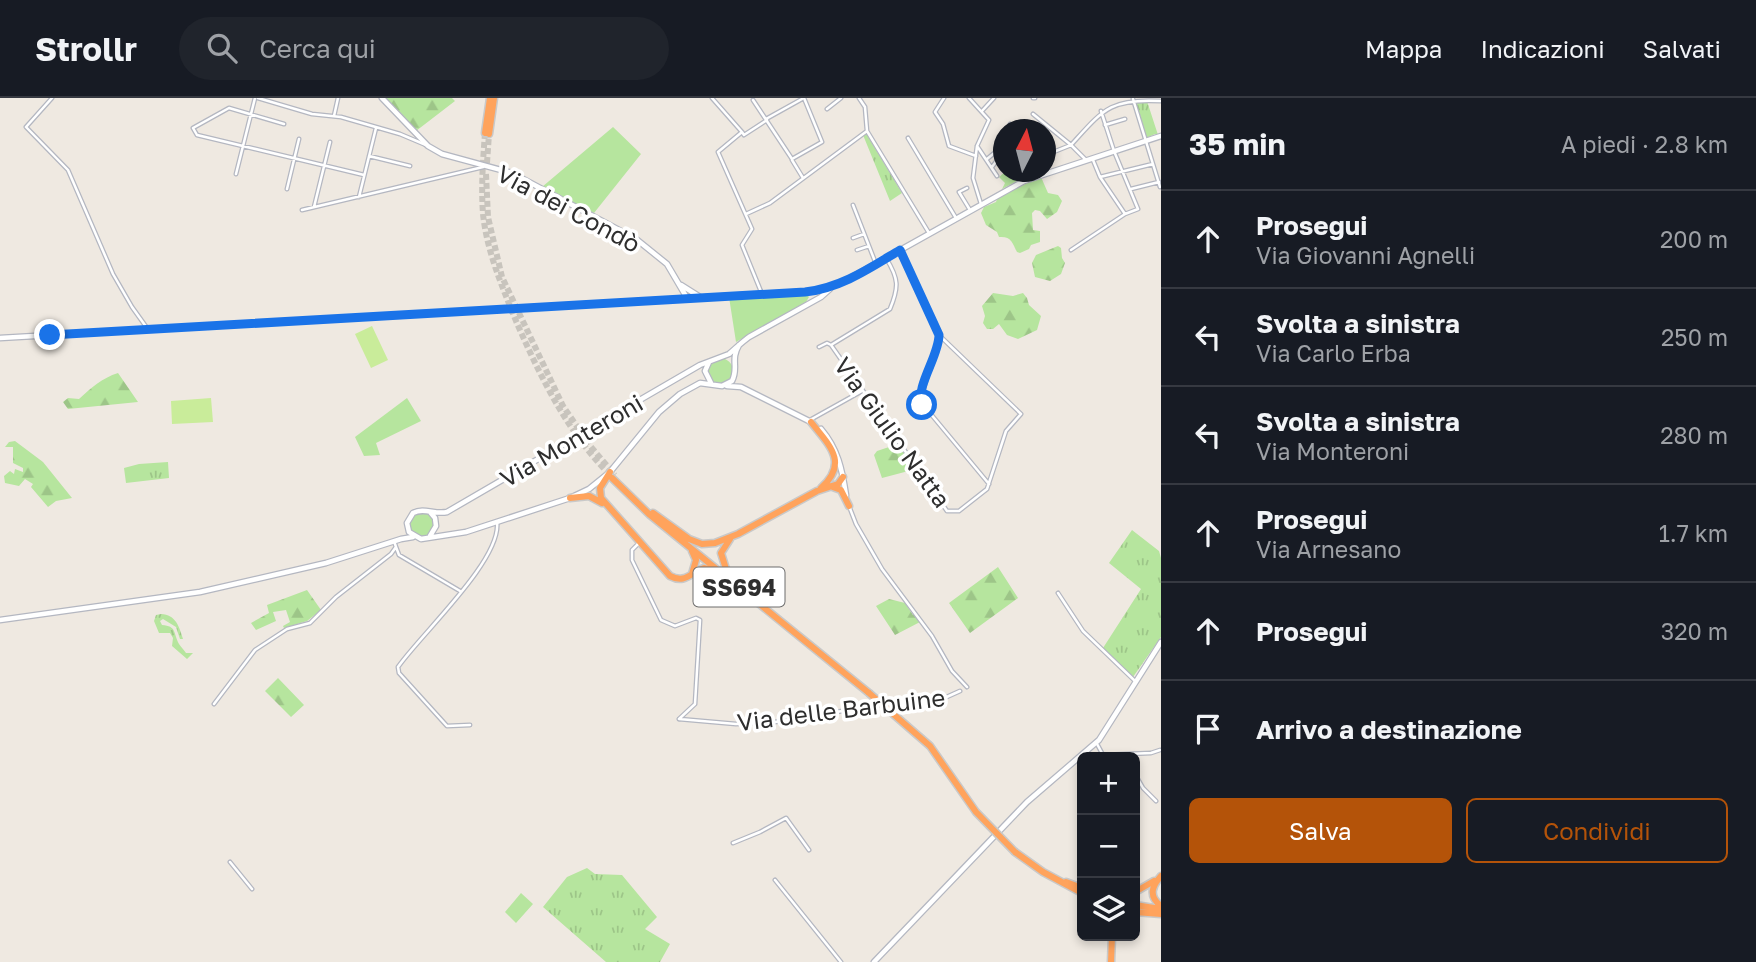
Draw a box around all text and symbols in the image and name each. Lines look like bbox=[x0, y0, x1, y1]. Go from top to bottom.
search box bbox=[179, 17, 669, 80]
text: Strollr bbox=[35, 29, 137, 68]
icon: search bbox=[203, 29, 241, 67]
text: Cerca qui bbox=[259, 33, 376, 64]
text: Mappa bbox=[1365, 34, 1442, 63]
text: Indicazioni bbox=[1480, 34, 1605, 63]
text: Salvati bbox=[1643, 34, 1721, 63]
north arrow bbox=[993, 119, 1056, 182]
text: 35 min bbox=[1189, 126, 1286, 162]
text: A piedi · 2.8 km bbox=[1561, 130, 1728, 158]
street label: Via dei Condò bbox=[493, 158, 645, 258]
text: Prosegui bbox=[1256, 210, 1367, 241]
icon: ahead bbox=[1189, 220, 1227, 258]
text: 200 m bbox=[1660, 225, 1728, 253]
text: Via Giovanni Agnelli bbox=[1256, 241, 1475, 269]
text: Svolta a sinistra bbox=[1256, 308, 1460, 339]
icon: left bbox=[1189, 318, 1227, 356]
route end bbox=[34, 319, 65, 350]
text: 250 m bbox=[1661, 323, 1728, 351]
text: Via Carlo Erba bbox=[1256, 339, 1411, 367]
street label: Via Giulio Natta bbox=[829, 351, 957, 513]
street label: Via Monteroni bbox=[495, 387, 647, 493]
route start bbox=[906, 389, 937, 420]
text: Svolta a sinistra bbox=[1256, 406, 1460, 437]
icon: left bbox=[1189, 416, 1227, 454]
text: 280 m bbox=[1660, 421, 1728, 449]
text: Via Monteroni bbox=[1256, 437, 1409, 465]
text: Prosegui bbox=[1256, 504, 1367, 535]
icon: ahead bbox=[1189, 514, 1227, 552]
text: 1.7 km bbox=[1659, 519, 1728, 547]
text: Via Arnesano bbox=[1256, 535, 1401, 563]
road number: SS694 bbox=[694, 568, 784, 607]
icon: ahead bbox=[1189, 612, 1227, 650]
text: Prosegui bbox=[1256, 616, 1367, 647]
text: 320 m bbox=[1661, 617, 1728, 645]
street label: Via delle Barbuine bbox=[735, 682, 947, 736]
icon: arrive bbox=[1189, 710, 1227, 748]
text: Arrivo a destinazione bbox=[1256, 714, 1522, 745]
map controls bbox=[1077, 752, 1140, 941]
button: + bbox=[1077, 752, 1140, 815]
button: Salva bbox=[1189, 798, 1452, 863]
button: Condividi bbox=[1466, 798, 1728, 863]
button: − bbox=[1077, 815, 1140, 878]
button: layers bbox=[1077, 878, 1140, 941]

